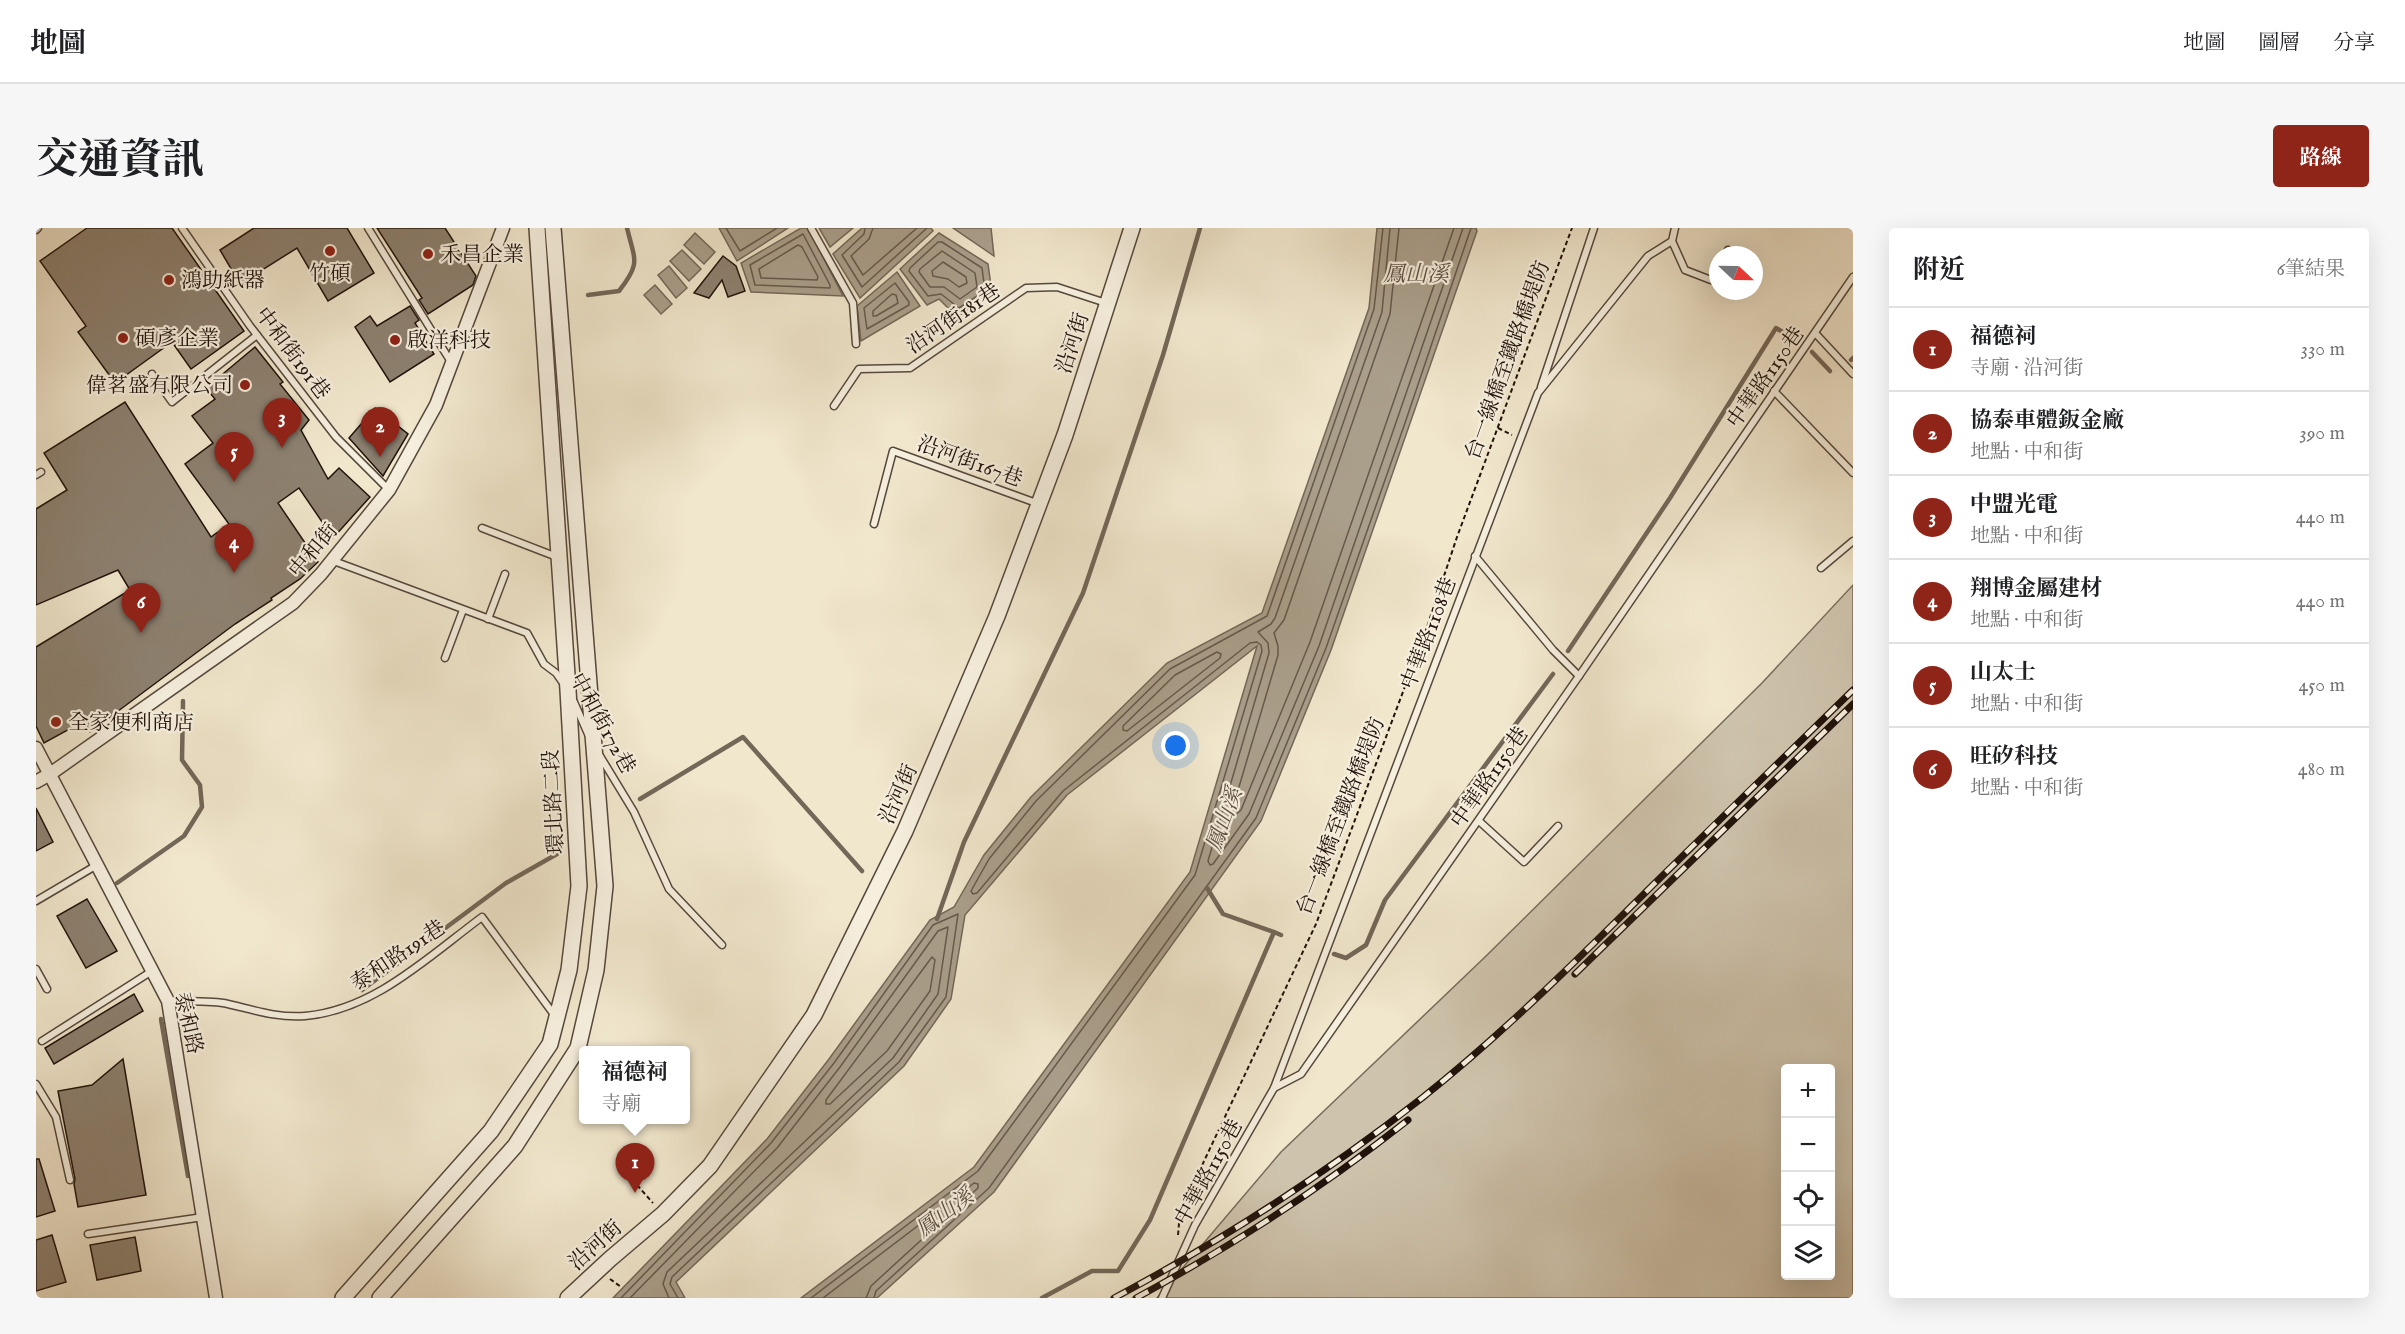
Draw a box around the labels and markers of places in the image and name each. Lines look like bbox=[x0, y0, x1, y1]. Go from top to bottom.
place label: 禾昌企業 bbox=[440, 242, 524, 269]
marker: 竹碩 bbox=[323, 244, 337, 258]
marker: 禾昌企業 bbox=[421, 247, 435, 261]
place label: 竹碩 bbox=[309, 261, 351, 288]
place label: 鴻助紙器 bbox=[181, 268, 265, 295]
marker: 鴻助紙器 bbox=[162, 273, 176, 287]
place label: 碩彥企業 bbox=[135, 326, 219, 353]
place label: 啟洋科技 bbox=[407, 328, 491, 355]
marker: 碩彥企業 bbox=[116, 331, 130, 345]
marker: 啟洋科技 bbox=[388, 333, 402, 347]
place label: 偉茗盛有限公司 bbox=[86, 373, 233, 400]
marker: 偉茗盛有限公司 bbox=[238, 378, 252, 392]
pin: 3 bbox=[262, 398, 302, 448]
pin: 2 bbox=[360, 408, 400, 457]
pin: 5 bbox=[214, 432, 254, 482]
pin: 4 bbox=[214, 524, 254, 573]
pin: 6 bbox=[122, 584, 160, 633]
place label: 全家便利商店 bbox=[68, 710, 194, 737]
marker: 全家便利商店 bbox=[49, 715, 63, 729]
pin: 1 bbox=[616, 1144, 654, 1193]

